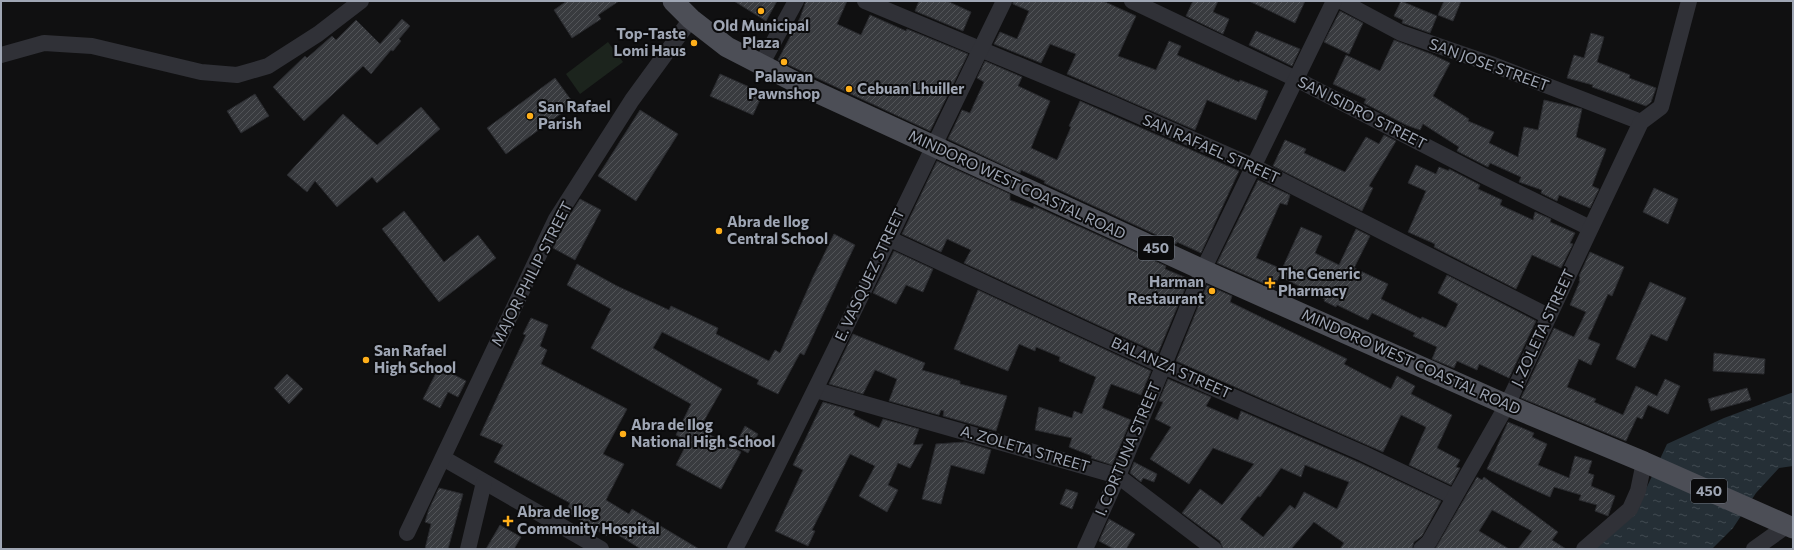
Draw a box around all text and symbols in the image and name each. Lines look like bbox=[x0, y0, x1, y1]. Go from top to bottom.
marker: Old Municipal Plaza bbox=[756, 6, 766, 16]
place label: Old Municipal Plaza bbox=[713, 16, 809, 51]
place label: Top-Taste Lomi Haus bbox=[613, 24, 686, 59]
street label: SAN JOSE STREET bbox=[1427, 34, 1552, 94]
marker: Top-Taste Lomi Haus bbox=[689, 38, 699, 48]
marker: Palawan Pawnshop bbox=[779, 57, 789, 67]
place label: Palawan Pawnshop bbox=[748, 67, 820, 102]
street label: SAN ISIDRO STREET bbox=[1295, 72, 1430, 153]
place label: Cebuan Lhuiller bbox=[857, 79, 964, 97]
marker: Cebuan Lhuiller bbox=[844, 84, 854, 94]
place label: San Rafael Parish bbox=[538, 97, 611, 132]
street label: SAN RAFAEL STREET bbox=[1140, 110, 1283, 187]
marker: San Rafael Parish bbox=[525, 111, 535, 121]
street label: MINDORO WEST COASTAL ROAD bbox=[906, 126, 1129, 242]
street label: MAJOR PHILIP STREET bbox=[487, 198, 576, 349]
street label: E. VASQUEZ STREET bbox=[830, 205, 908, 344]
place label: Abra de Ilog Central School bbox=[727, 212, 828, 247]
marker: Abra de Ilog Central School bbox=[714, 226, 724, 236]
road number: 450 bbox=[1138, 236, 1174, 260]
place label: The Generic Pharmacy bbox=[1278, 264, 1360, 299]
street label: J. ZOLETA STREET bbox=[1507, 266, 1577, 389]
place label: Harman Restaurant bbox=[1128, 272, 1204, 307]
marker: The Generic Pharmacy bbox=[1265, 278, 1275, 288]
marker: Harman Restaurant bbox=[1207, 286, 1217, 296]
street label: MINDORO WEST COASTAL ROAD bbox=[1299, 305, 1524, 418]
street label: BALANZA STREET bbox=[1109, 333, 1234, 402]
place label: San Rafael High School bbox=[374, 341, 456, 376]
marker: San Rafael High School bbox=[361, 355, 371, 365]
street label: I. CORTUNA STREET bbox=[1091, 379, 1164, 518]
place label: Abra de Ilog National High School bbox=[631, 415, 775, 450]
street label: A. ZOLETA STREET bbox=[959, 421, 1092, 475]
marker: Abra de Ilog National High School bbox=[618, 429, 628, 439]
road number: 450 bbox=[1691, 479, 1727, 503]
place label: Abra de Ilog Community Hospital bbox=[517, 502, 660, 537]
marker: Abra de Ilog Community Hospital bbox=[502, 515, 514, 527]

